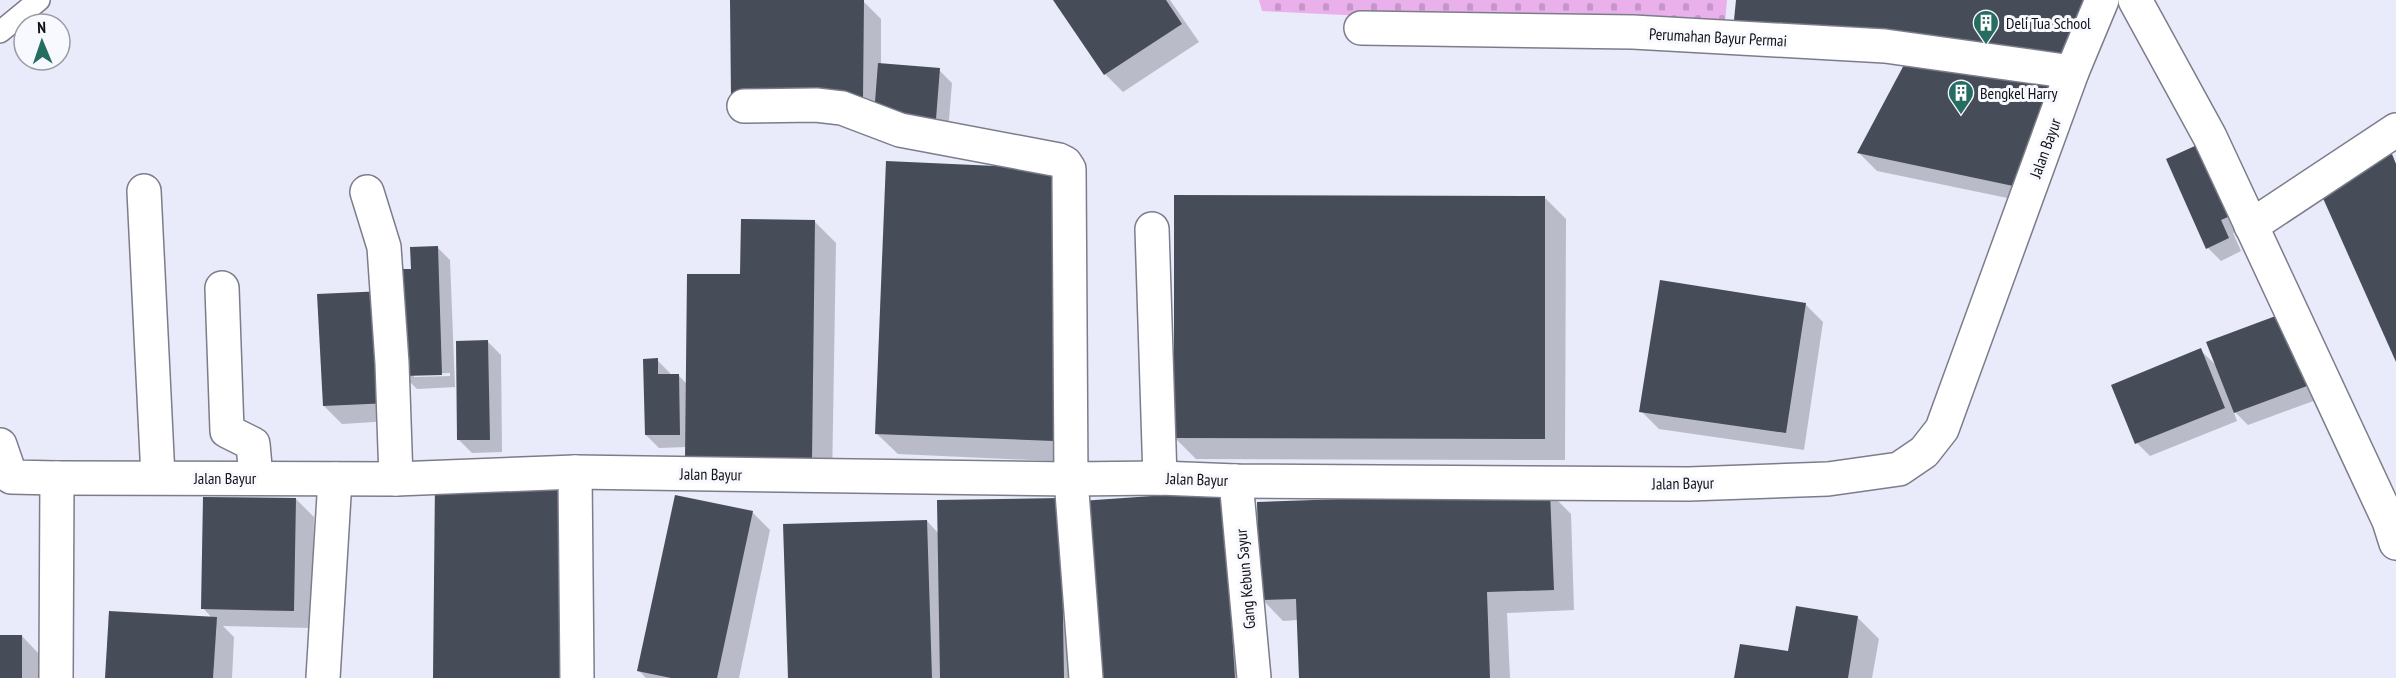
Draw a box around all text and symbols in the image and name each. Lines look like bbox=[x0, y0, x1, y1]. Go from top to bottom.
building icon: Deli Tua School bbox=[1971, 8, 2001, 46]
north arrow bbox=[12, 12, 72, 72]
place label: Deli Tua School bbox=[2006, 13, 2091, 33]
text: N bbox=[37, 17, 46, 37]
street label: Perumahan Bayur Permai bbox=[1649, 23, 1787, 51]
building icon: Bengkel Harry bbox=[1946, 78, 1976, 116]
place label: Bengkel Harry bbox=[1980, 83, 2058, 103]
street label: Jalan Bayur bbox=[2025, 115, 2065, 182]
street label: Jalan Bayur bbox=[679, 463, 743, 485]
street label: Jalan Bayur bbox=[193, 468, 257, 488]
street label: Jalan Bayur bbox=[1165, 468, 1229, 490]
street label: Jalan Bayur bbox=[1651, 472, 1715, 494]
street label: Gang Kebun Sayur bbox=[1231, 528, 1259, 630]

